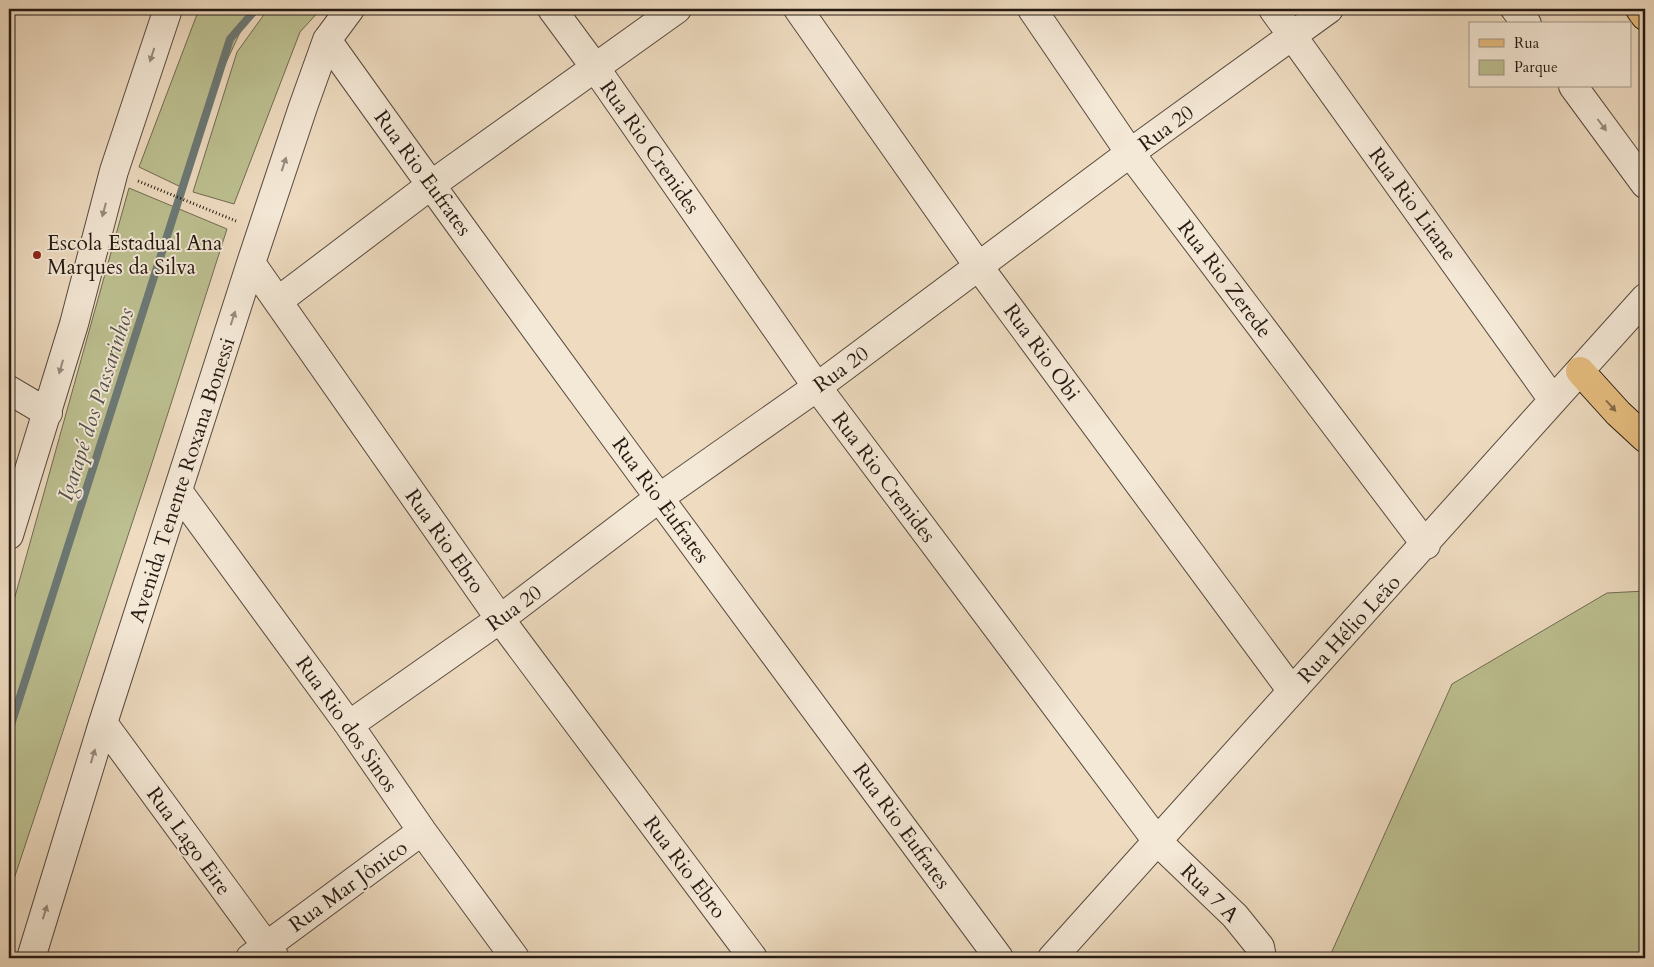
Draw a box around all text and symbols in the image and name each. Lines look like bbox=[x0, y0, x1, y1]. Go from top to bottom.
legend bbox=[1469, 22, 1632, 88]
text: Rua bbox=[1514, 33, 1540, 53]
one-way arrow bbox=[147, 47, 155, 62]
text: Parque bbox=[1514, 57, 1558, 77]
street label: Rua Rio Crenides bbox=[593, 75, 707, 220]
street label: Rua 20 bbox=[1133, 98, 1200, 158]
street label: Rua Rio Eufrates bbox=[367, 104, 478, 242]
one-way arrow bbox=[1597, 118, 1607, 132]
street label: Rua Rio Litane bbox=[1361, 142, 1464, 267]
one-way arrow bbox=[281, 156, 289, 171]
one-way arrow bbox=[100, 202, 108, 218]
street label: Rua Rio Zerede bbox=[1171, 214, 1279, 344]
place label: Escola Estadual Ana Marques da Silva bbox=[47, 229, 222, 282]
marker: Escola Estadual Ana Marques da Silva bbox=[31, 249, 43, 261]
street label: Rua Rio Obi bbox=[996, 298, 1087, 407]
water label: Igarapé dos Passarinhos bbox=[51, 303, 142, 505]
one-way arrow bbox=[230, 311, 238, 326]
street label: Avenida Tenente Roxana Bonessi bbox=[123, 334, 242, 626]
street label: Rua 20 bbox=[808, 339, 875, 399]
one-way arrow bbox=[57, 359, 65, 374]
one-way arrow bbox=[1606, 400, 1617, 413]
street label: Rua Rio Crenides bbox=[825, 406, 942, 549]
street label: Rua Rio Eufrates bbox=[605, 431, 716, 569]
street label: Rua Rio Ebro bbox=[398, 483, 491, 599]
street label: Rua Hélio Leão bbox=[1291, 569, 1407, 690]
street label: Rua 20 bbox=[481, 578, 548, 638]
street label: Rua Rio dos Sinos bbox=[289, 650, 404, 798]
one-way arrow bbox=[90, 749, 98, 764]
street label: Rua Rio Eufrates bbox=[846, 757, 957, 895]
street label: Rua Lago Eire bbox=[139, 781, 238, 901]
street label: Rua Rio Ebro bbox=[636, 810, 733, 925]
street label: Rua Mar Jônico bbox=[283, 833, 414, 939]
street label: Rua 7 A bbox=[1174, 858, 1245, 929]
one-way arrow bbox=[42, 904, 50, 919]

